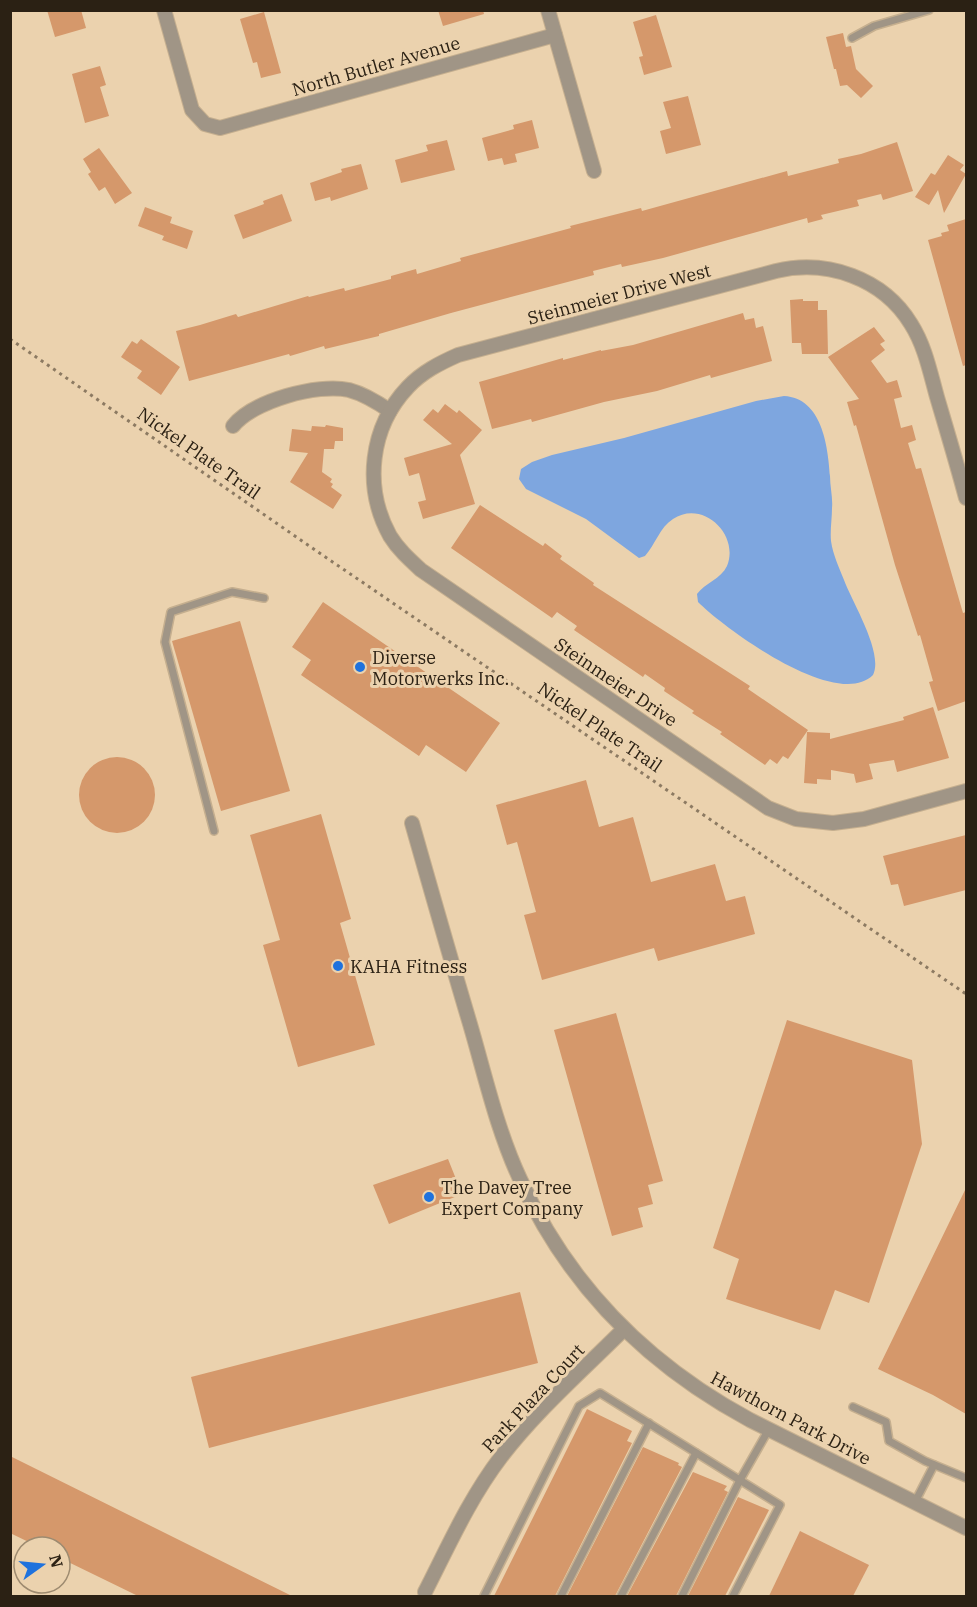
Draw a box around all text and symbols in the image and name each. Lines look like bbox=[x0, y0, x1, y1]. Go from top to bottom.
street label: North Butler Avenue bbox=[289, 31, 463, 101]
street label: Steinmeier Drive West bbox=[525, 258, 713, 330]
street label: Nickel Plate Trail bbox=[133, 402, 265, 504]
street label: Steinmeier Drive bbox=[550, 632, 682, 732]
place label: Diverse Motorwerks Inc. bbox=[372, 646, 509, 690]
marker: Diverse Motorwerks Inc. bbox=[353, 660, 367, 674]
street label: Nickel Plate Trail bbox=[533, 677, 667, 777]
place label: KAHA Fitness bbox=[350, 955, 467, 978]
marker: KAHA Fitness bbox=[331, 959, 345, 973]
place label: The Davey Tree Expert Company bbox=[441, 1176, 583, 1220]
marker: The Davey Tree Expert Company bbox=[422, 1190, 436, 1204]
street label: Park Plaza Court bbox=[477, 1339, 589, 1457]
street label: Hawthorn Park Drive bbox=[707, 1366, 875, 1470]
north arrow bbox=[12, 1535, 72, 1595]
text: N bbox=[45, 1552, 68, 1570]

